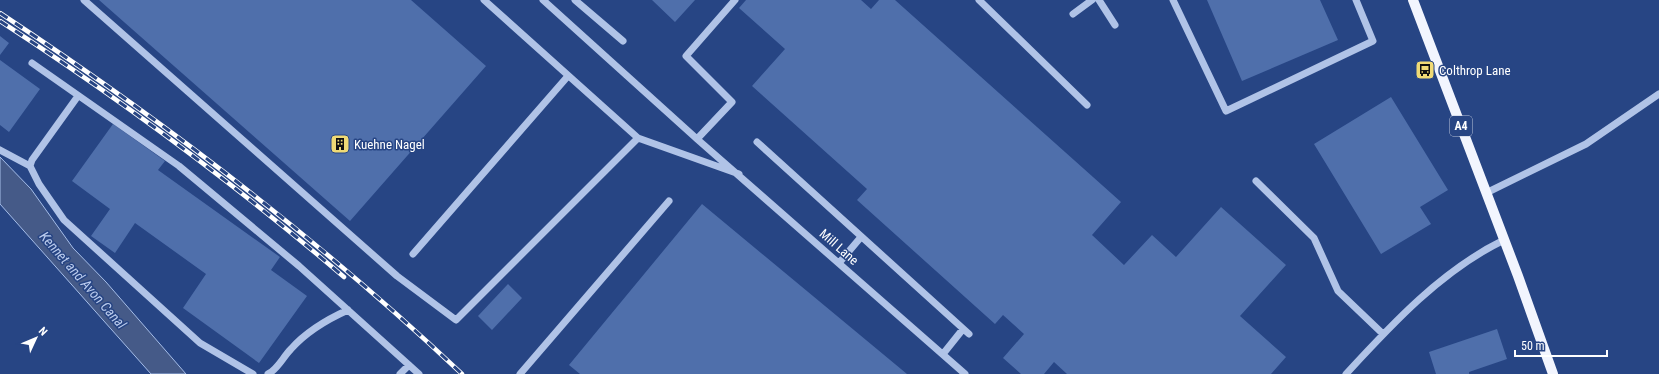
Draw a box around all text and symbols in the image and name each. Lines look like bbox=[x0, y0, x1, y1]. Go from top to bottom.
bus stop icon: Colthrop Lane bbox=[1414, 59, 1436, 81]
place label: Colthrop Lane bbox=[1439, 63, 1511, 78]
road number: A4 bbox=[1450, 116, 1472, 136]
building icon: Kuehne Nagel bbox=[329, 133, 351, 155]
place label: Kuehne Nagel bbox=[354, 137, 425, 152]
street label: Mill Lane bbox=[817, 226, 861, 268]
water label: Kennet and Avon Canal bbox=[36, 228, 130, 333]
north arrow bbox=[16, 318, 56, 358]
text: N bbox=[36, 324, 50, 339]
scale bar bbox=[1515, 332, 1607, 358]
text: 50 m bbox=[1521, 339, 1545, 353]

